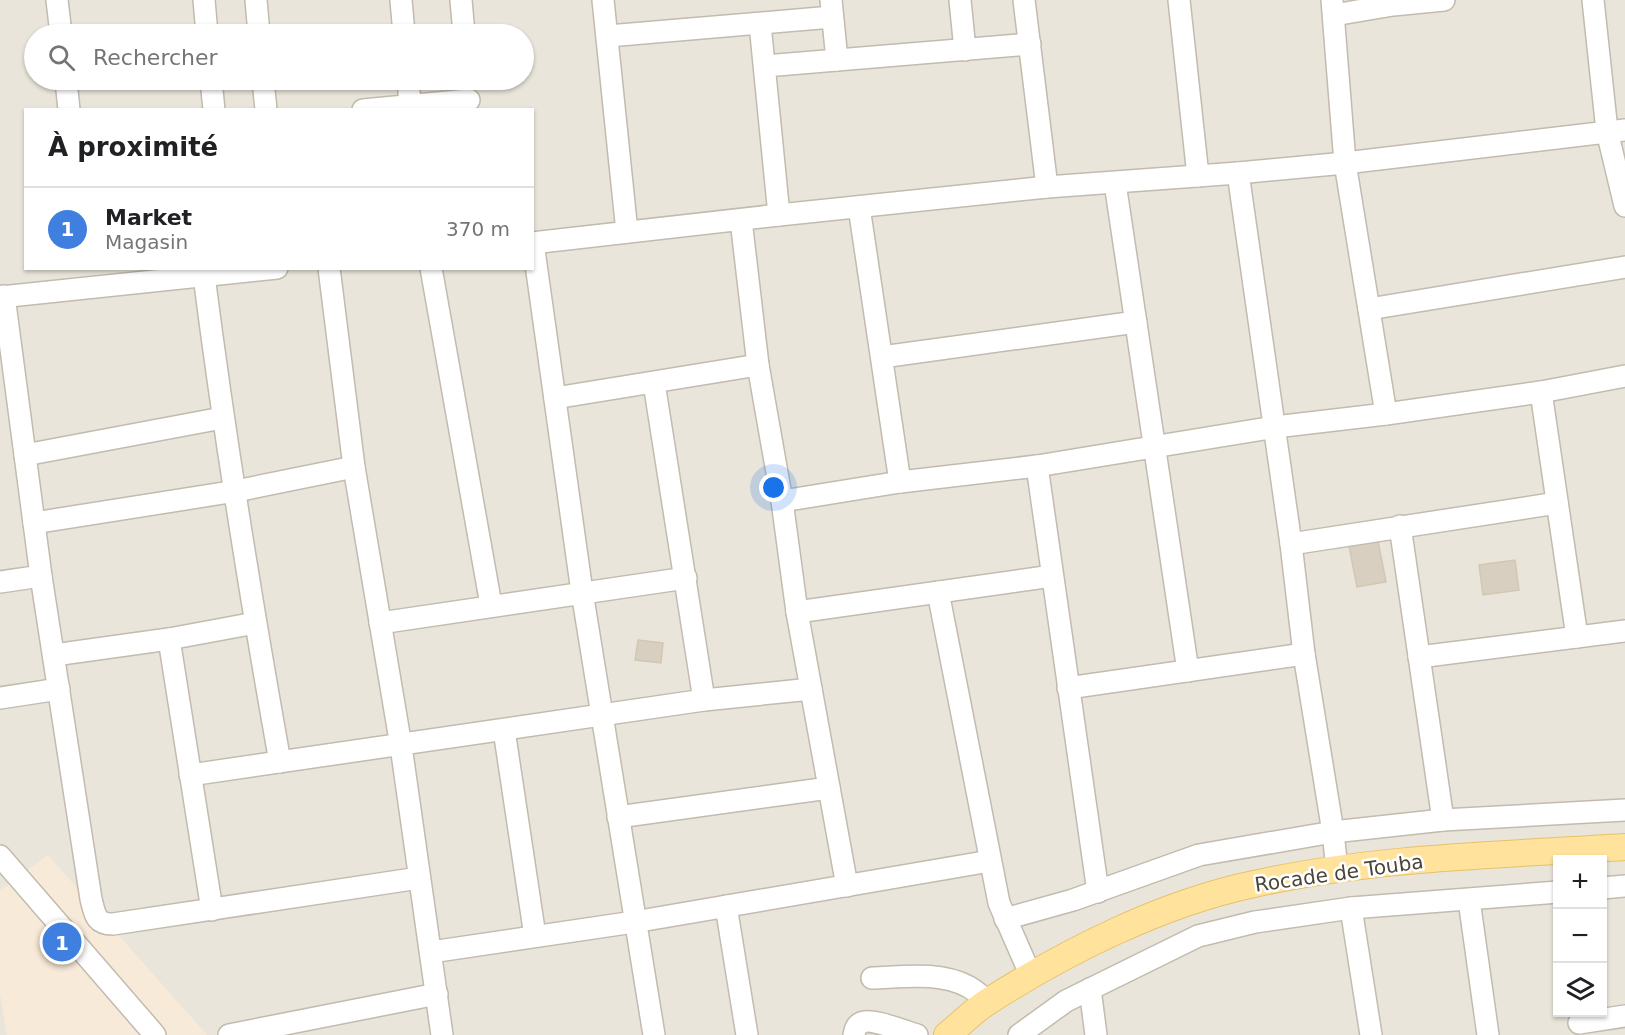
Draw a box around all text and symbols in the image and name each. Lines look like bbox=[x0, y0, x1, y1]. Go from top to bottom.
search box bbox=[24, 24, 534, 90]
icon: search bbox=[45, 41, 78, 74]
text: Rechercher bbox=[93, 45, 218, 70]
text: À proximité bbox=[48, 132, 218, 162]
text: Market bbox=[105, 205, 192, 230]
text: 1 bbox=[61, 217, 74, 241]
text: 370 m bbox=[446, 217, 510, 241]
text: Magasin bbox=[105, 230, 188, 254]
your location bbox=[759, 473, 788, 502]
street label: Rocade de Touba bbox=[1253, 849, 1425, 897]
map controls bbox=[1553, 855, 1607, 1017]
button: + bbox=[1553, 855, 1607, 909]
button: − bbox=[1553, 909, 1607, 963]
pin: 1 bbox=[42, 920, 82, 964]
button: layers bbox=[1553, 963, 1607, 1017]

